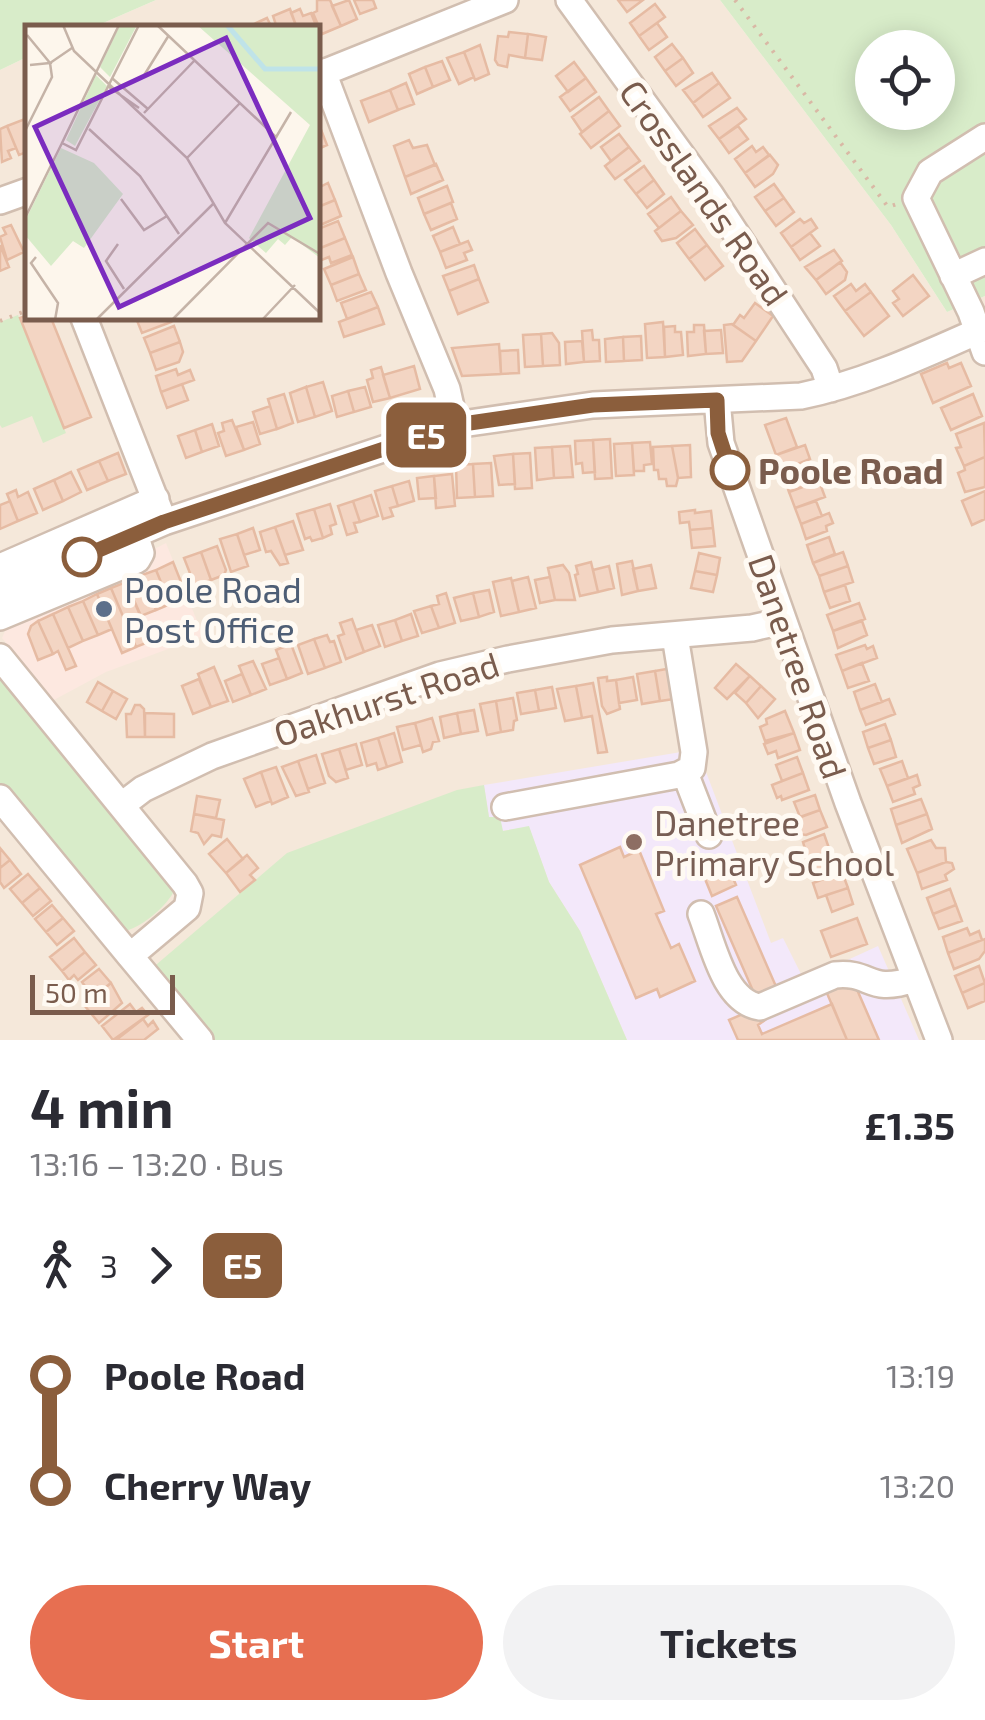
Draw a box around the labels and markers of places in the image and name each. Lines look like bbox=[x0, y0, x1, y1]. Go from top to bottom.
place label: Poole Road bbox=[758, 449, 944, 491]
marker: Poole Road bbox=[711, 451, 749, 489]
unlabelled marker bbox=[63, 538, 101, 576]
place label: Poole Road Post Office bbox=[124, 568, 302, 650]
marker: Poole Road Post Office bbox=[93, 598, 115, 620]
place label: Danetree Primary School bbox=[654, 801, 895, 883]
marker: Danetree Primary School bbox=[623, 831, 645, 853]

